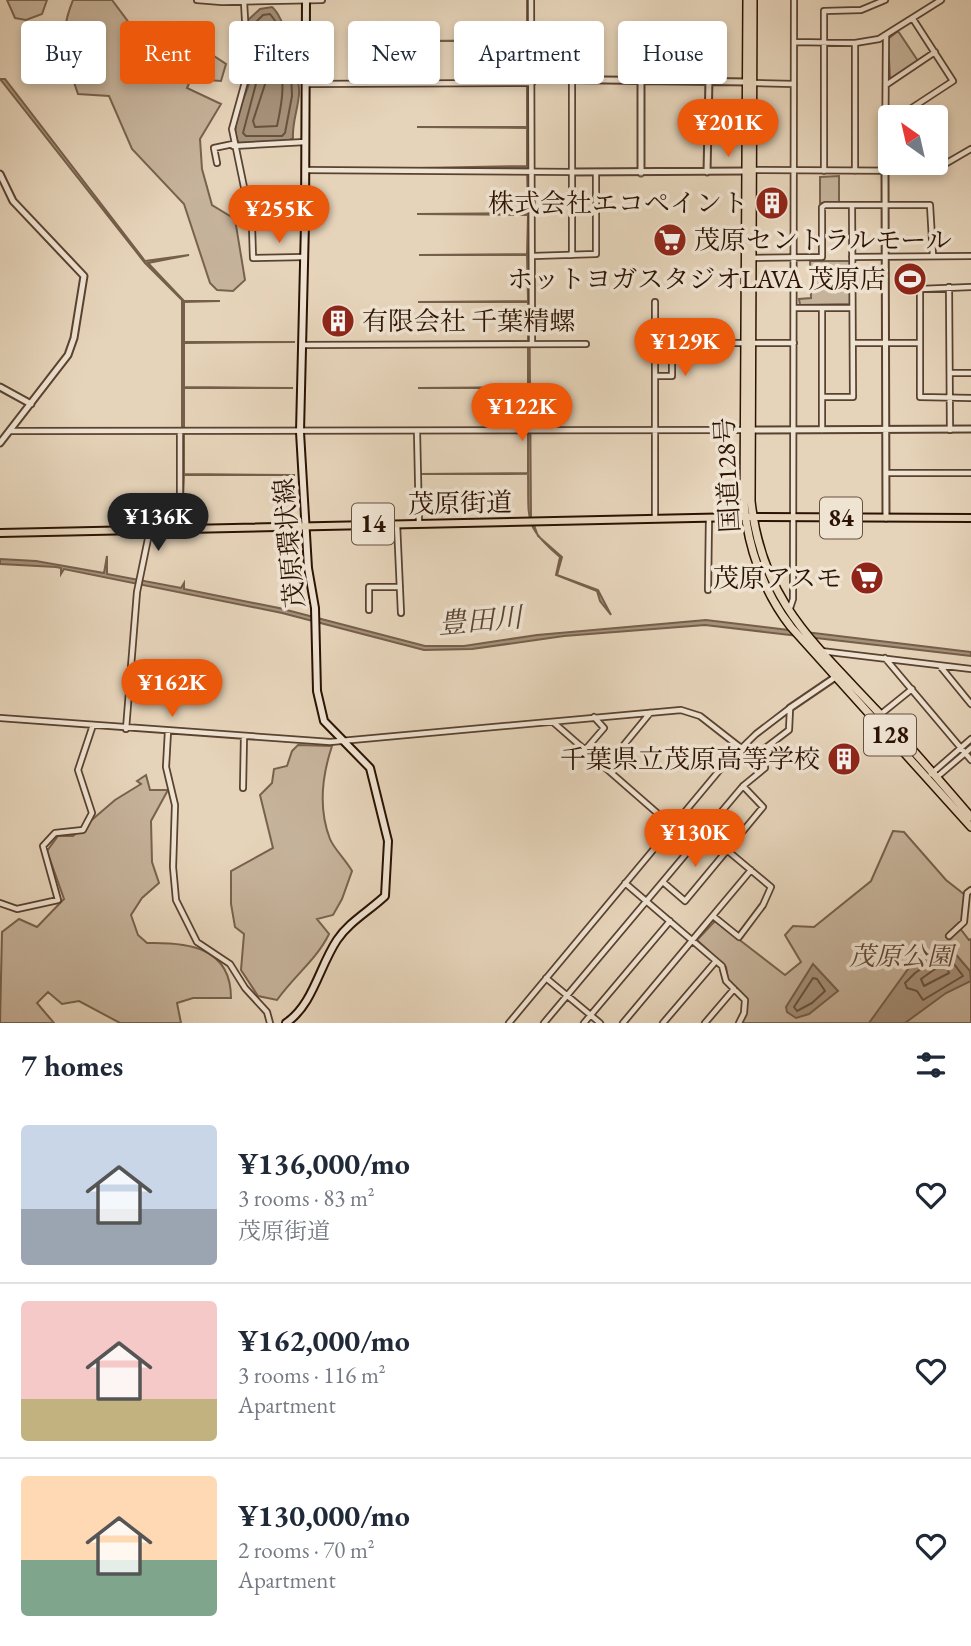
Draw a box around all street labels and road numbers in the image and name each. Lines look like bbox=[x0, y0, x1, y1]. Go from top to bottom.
street label: 国道128号 bbox=[707, 416, 747, 534]
street label: 茂原環状線 bbox=[266, 477, 312, 609]
street label: 茂原街道 bbox=[408, 485, 512, 521]
road number: 84 bbox=[820, 498, 862, 538]
road number: 14 bbox=[352, 504, 394, 544]
road number: 128 bbox=[864, 714, 916, 756]

